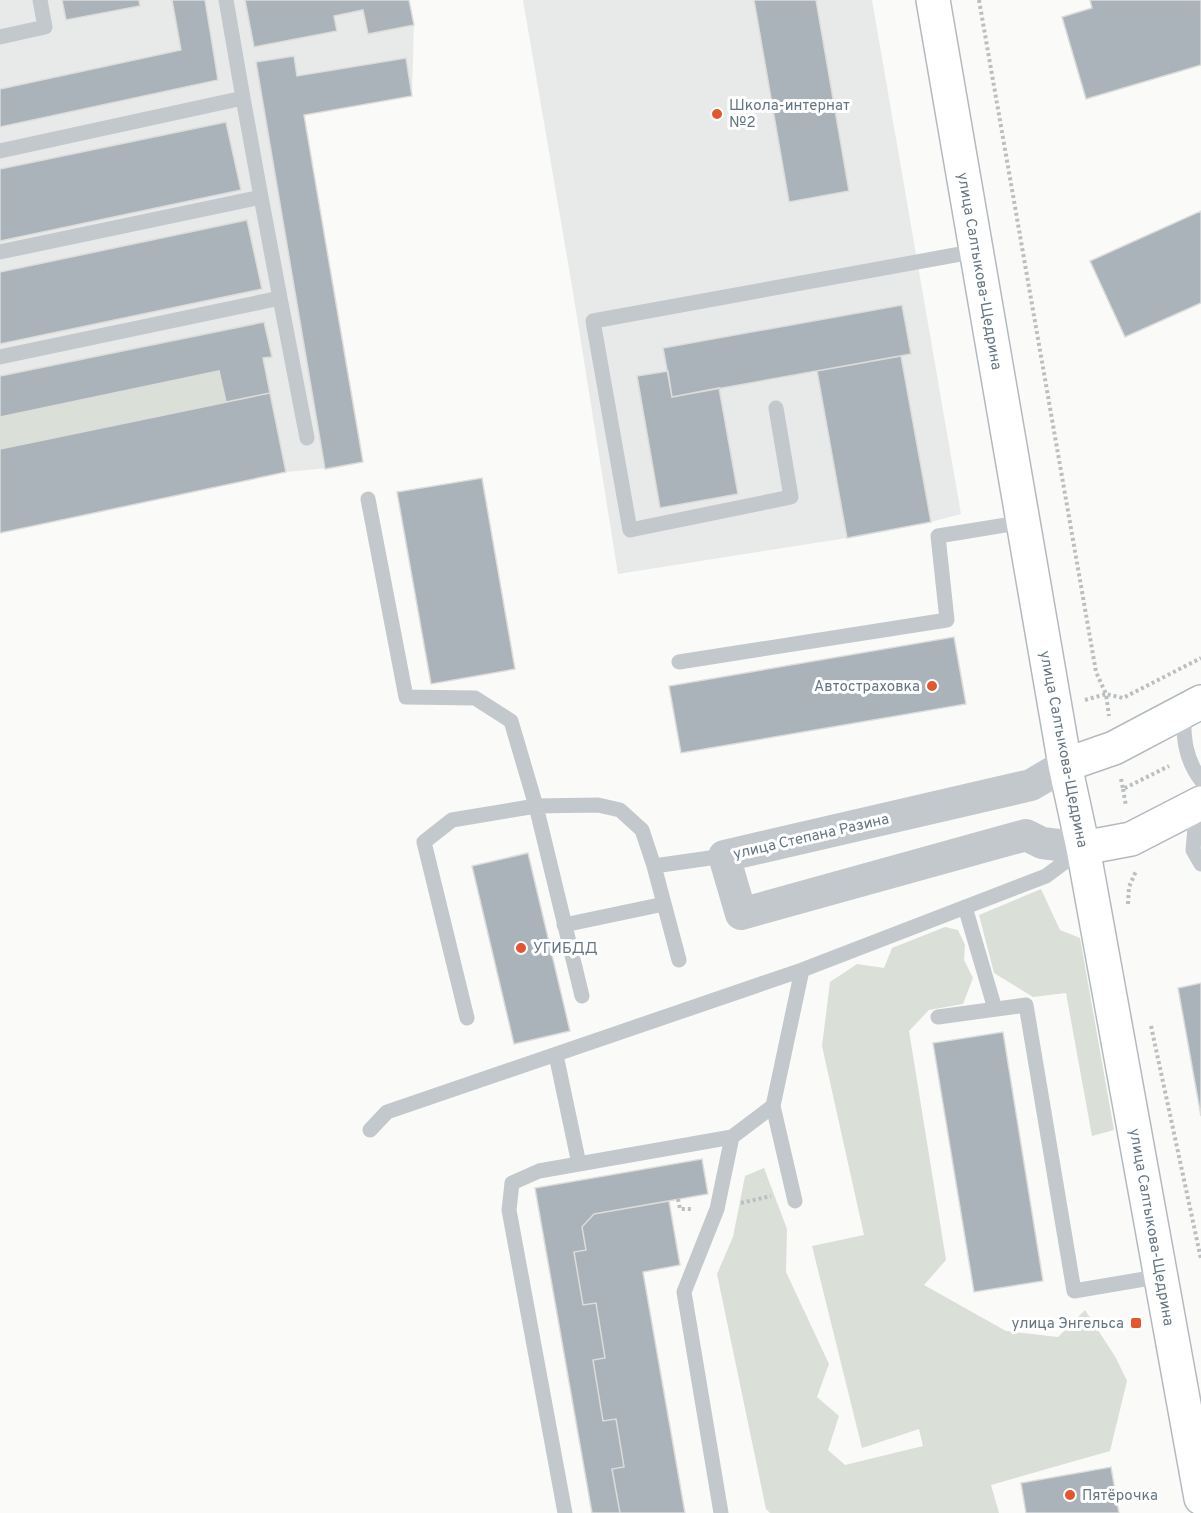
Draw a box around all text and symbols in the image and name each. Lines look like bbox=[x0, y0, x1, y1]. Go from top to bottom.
place label: Школа-интернат №2 bbox=[729, 97, 850, 133]
marker: Школа-интернат №2 bbox=[710, 107, 724, 121]
street label: улица Салтыкова-Щедрина bbox=[952, 171, 1005, 372]
street label: улица Салтыкова-Щедрина bbox=[1034, 649, 1091, 849]
place label: Автостраховка bbox=[814, 678, 920, 697]
marker: Автостраховка bbox=[925, 679, 939, 693]
street label: улица Степана Разина bbox=[732, 810, 891, 865]
place label: УГИБДД bbox=[533, 940, 598, 959]
marker: УГИБДД bbox=[514, 941, 528, 955]
street label: улица Салтыкова-Щедрина bbox=[1124, 1127, 1177, 1328]
place label: улица Энгельса bbox=[1011, 1315, 1124, 1334]
marker: улица Энгельса bbox=[1129, 1316, 1143, 1330]
place label: Пятёрочка bbox=[1082, 1487, 1158, 1506]
marker: Пятёрочка bbox=[1063, 1488, 1077, 1502]

